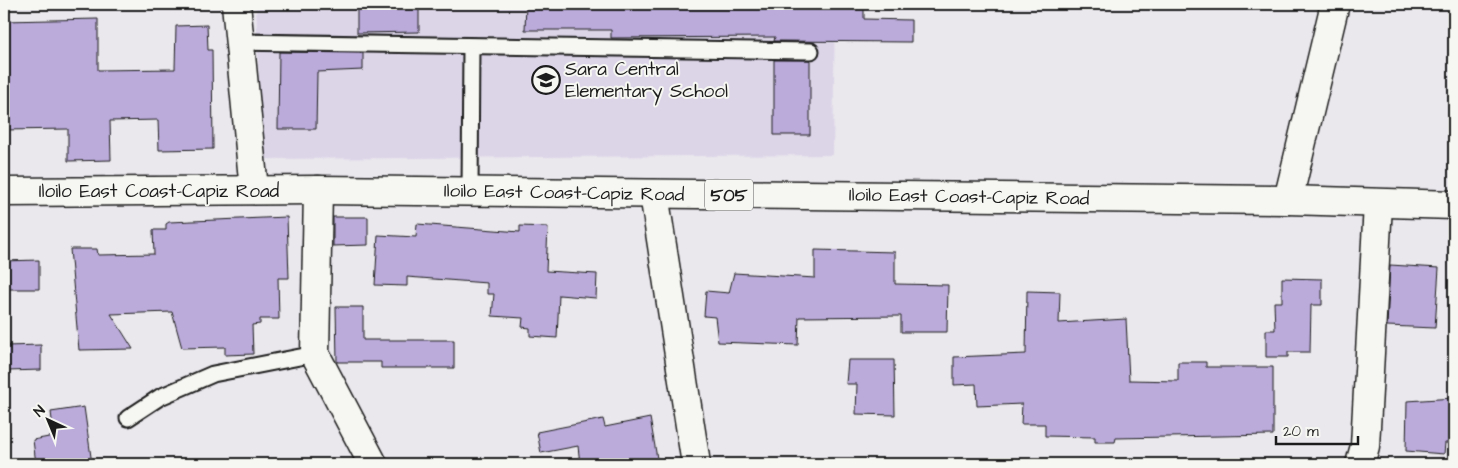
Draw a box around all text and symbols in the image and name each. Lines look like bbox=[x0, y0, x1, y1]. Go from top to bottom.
place label: Sara Central Elementary School bbox=[565, 56, 728, 106]
school or university icon: Sara Central Elementary School bbox=[531, 65, 561, 95]
street label: Iloilo East Coast-Capiz Road bbox=[443, 177, 685, 209]
street label: Iloilo East Coast-Capiz Road bbox=[39, 178, 280, 205]
road number: 505 bbox=[705, 180, 753, 210]
street label: Iloilo East Coast-Capiz Road bbox=[848, 181, 1090, 213]
north arrow bbox=[22, 396, 72, 446]
text: N bbox=[30, 401, 50, 422]
scale bar bbox=[1276, 413, 1358, 445]
text: 20 m bbox=[1283, 421, 1319, 442]

